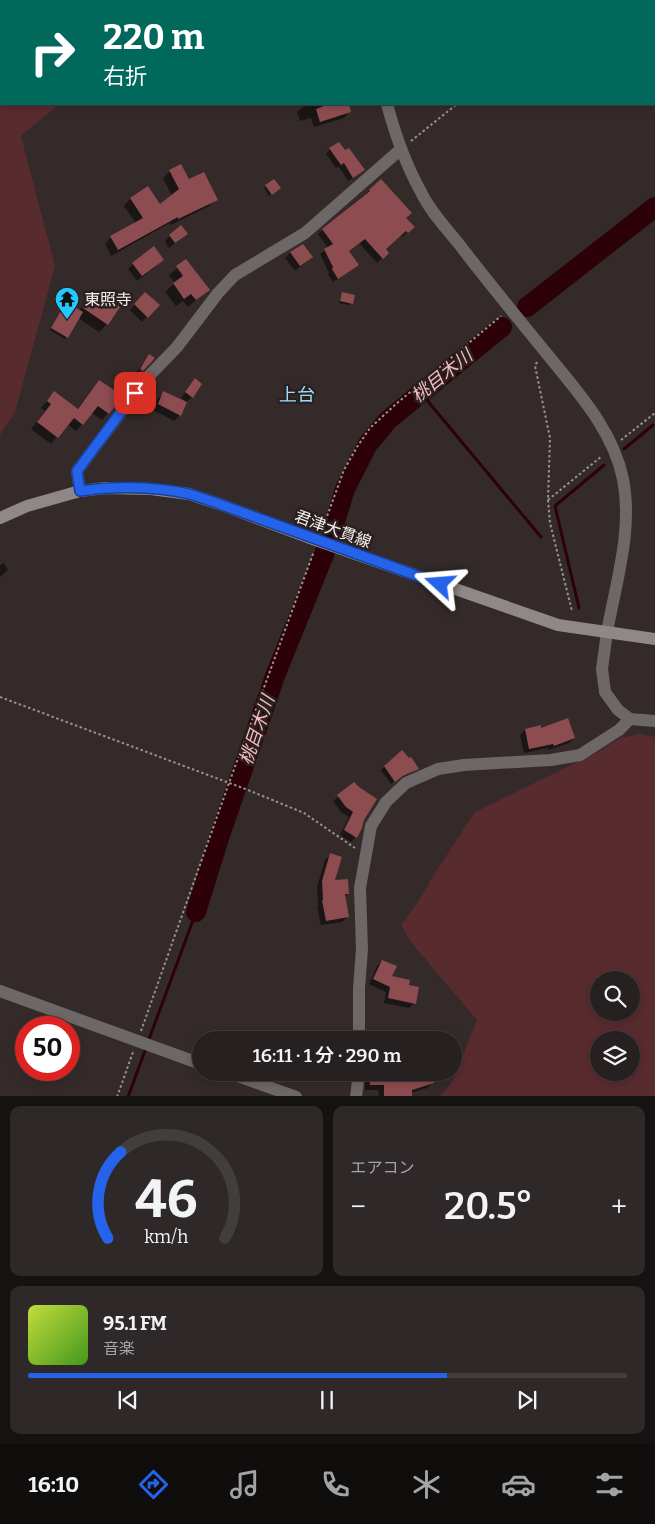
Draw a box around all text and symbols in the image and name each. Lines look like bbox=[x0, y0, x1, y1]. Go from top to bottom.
text: 220 m bbox=[103, 16, 204, 58]
icon: right bbox=[20, 20, 85, 85]
text: 右折 bbox=[103, 63, 147, 90]
temple icon: 東照寺 bbox=[54, 286, 80, 320]
place label: 東照寺 bbox=[84, 290, 132, 309]
water label: 桃目木川 bbox=[407, 344, 478, 407]
pin bbox=[114, 372, 156, 414]
icon: arrive bbox=[121, 379, 149, 407]
district label: 上台 bbox=[279, 384, 315, 406]
street label: 君津大貫線 bbox=[292, 506, 374, 552]
position arrow bbox=[413, 557, 465, 609]
water label: 桃目木川 bbox=[235, 690, 280, 768]
map controls bbox=[590, 971, 640, 1081]
button: search bbox=[590, 971, 640, 1021]
speed limit sign: 50 bbox=[15, 1016, 80, 1081]
button: layers bbox=[590, 1031, 640, 1081]
text: 16:11 · 1 分 · 290 m bbox=[253, 1044, 401, 1067]
text: エアコン bbox=[351, 1158, 415, 1177]
text: 46 bbox=[135, 1168, 197, 1231]
text: 20.5° bbox=[444, 1183, 533, 1229]
text: − bbox=[351, 1190, 366, 1223]
text: + bbox=[611, 1190, 627, 1223]
text: km/h bbox=[144, 1226, 188, 1248]
text: 95.1 FM bbox=[103, 1312, 167, 1335]
text: 音楽 bbox=[103, 1339, 135, 1358]
icon: previous bbox=[114, 1386, 142, 1414]
icon: pause bbox=[313, 1386, 341, 1414]
icon: next bbox=[513, 1386, 541, 1414]
icon: directions bbox=[136, 1467, 171, 1502]
icon: music bbox=[227, 1467, 262, 1502]
icon: phone bbox=[318, 1467, 353, 1502]
icon: climate bbox=[409, 1467, 444, 1502]
icon: car bbox=[501, 1467, 536, 1502]
icon: filters bbox=[592, 1467, 627, 1502]
text: 16:10 bbox=[28, 1471, 79, 1498]

